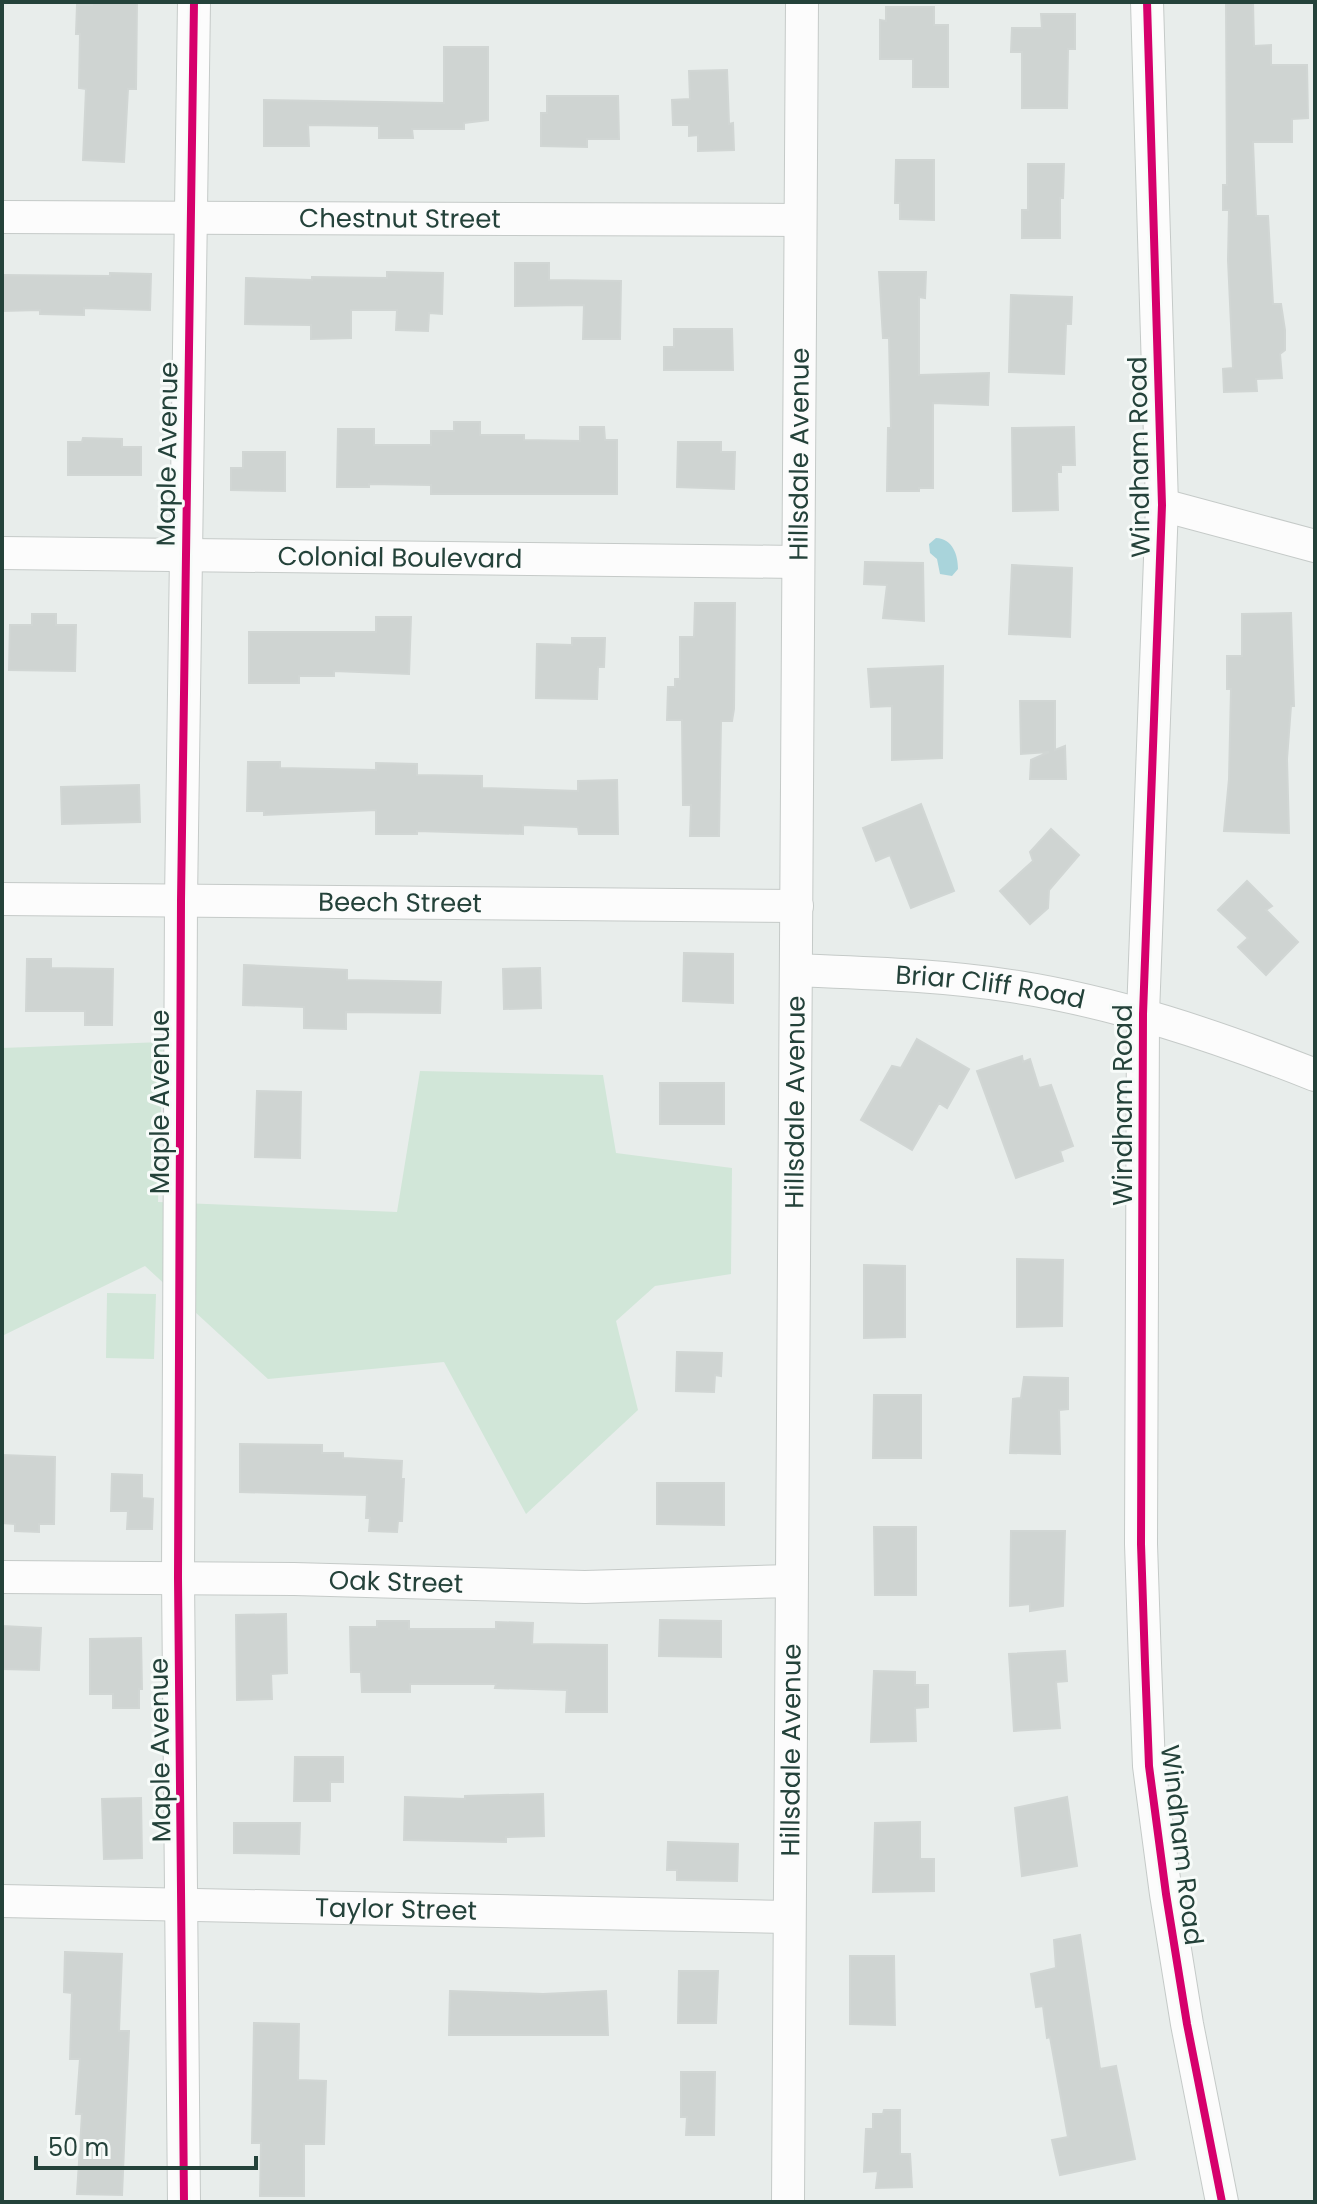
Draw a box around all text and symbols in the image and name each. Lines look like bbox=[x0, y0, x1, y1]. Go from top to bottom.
street label: Chestnut Street bbox=[299, 200, 501, 237]
street label: Hillsdale Avenue bbox=[780, 347, 818, 561]
street label: Windham Road bbox=[1119, 356, 1159, 558]
street label: Maple Avenue bbox=[147, 361, 187, 547]
street label: Colonial Boulevard bbox=[277, 538, 523, 577]
street label: Beech Street bbox=[318, 884, 482, 921]
street label: Briar Cliff Road bbox=[894, 957, 1088, 1018]
street label: Hillsdale Avenue bbox=[776, 995, 814, 1209]
street label: Windham Road bbox=[1105, 1004, 1141, 1206]
street label: Maple Avenue bbox=[142, 1010, 178, 1194]
street label: Oak Street bbox=[328, 1562, 464, 1602]
street label: Hillsdale Avenue bbox=[772, 1643, 810, 1857]
street label: Maple Avenue bbox=[140, 1657, 180, 1843]
street label: Windham Road bbox=[1152, 1743, 1212, 1947]
street label: Taylor Street bbox=[314, 1889, 477, 1929]
scale bar bbox=[36, 2120, 256, 2170]
text: 50 m bbox=[48, 2131, 109, 2164]

